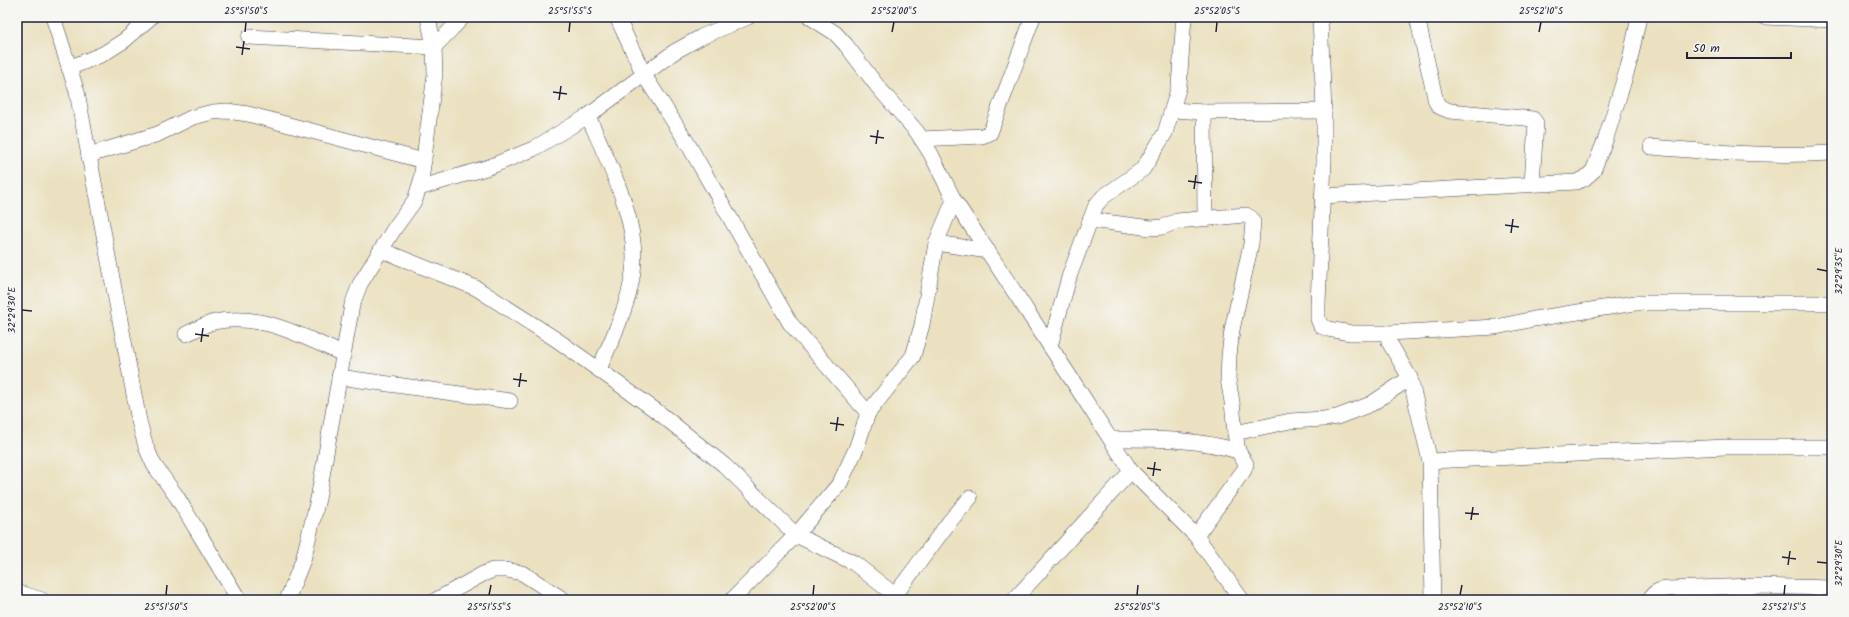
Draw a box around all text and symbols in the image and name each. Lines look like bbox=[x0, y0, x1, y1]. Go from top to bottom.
text: 25°51'50"S bbox=[224, 3, 268, 19]
text: 25°51'55"S bbox=[548, 3, 593, 19]
text: 25°52'00"S bbox=[871, 3, 918, 19]
text: 25°52'05"S bbox=[1194, 3, 1241, 19]
text: 25°52'10"S bbox=[1519, 3, 1564, 19]
scale bar bbox=[1687, 34, 1791, 60]
text: 50 m bbox=[1693, 39, 1720, 58]
text: 32°29'35"E bbox=[1831, 246, 1847, 295]
text: 32°29'30"E bbox=[4, 285, 20, 333]
text: 32°29'30"E bbox=[1831, 538, 1847, 586]
text: 25°51'50"S bbox=[144, 599, 188, 615]
text: 25°51'55"S bbox=[467, 599, 512, 615]
text: 25°52'00"S bbox=[790, 599, 837, 615]
text: 25°52'05"S bbox=[1114, 599, 1161, 615]
text: 25°52'10"S bbox=[1438, 599, 1483, 615]
text: 25°52'15"S bbox=[1762, 599, 1807, 615]

